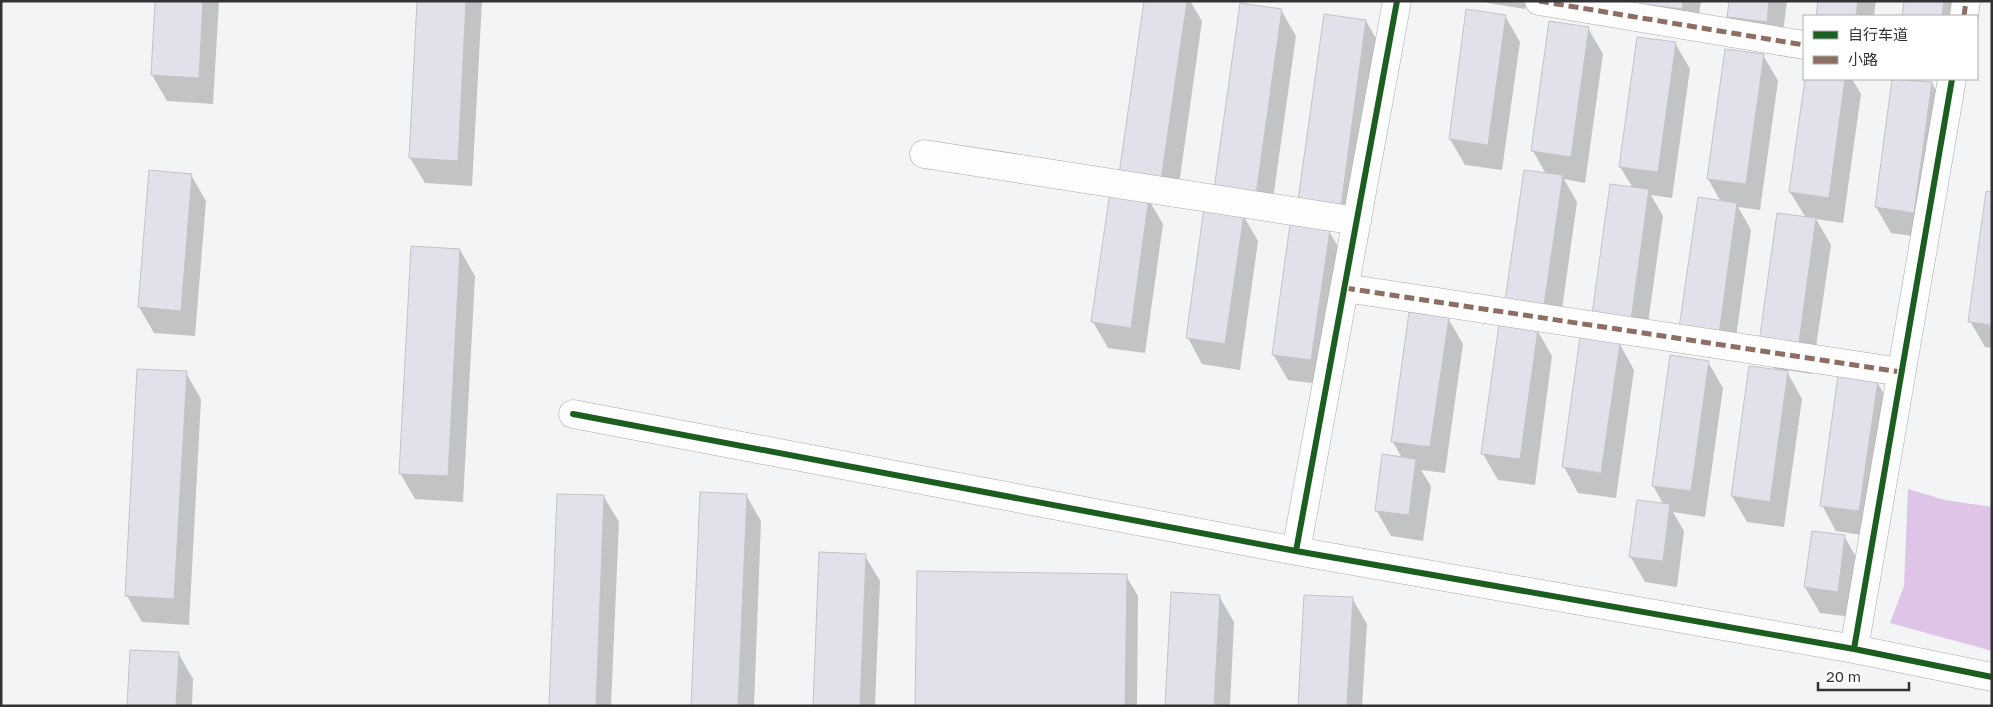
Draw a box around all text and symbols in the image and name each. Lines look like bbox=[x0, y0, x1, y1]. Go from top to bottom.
legend bbox=[1803, 15, 1978, 80]
text: 自行车道 bbox=[1848, 25, 1908, 43]
text: 小路 bbox=[1848, 50, 1878, 68]
scale bar bbox=[1818, 660, 1909, 692]
text: 20 m bbox=[1826, 667, 1861, 685]

